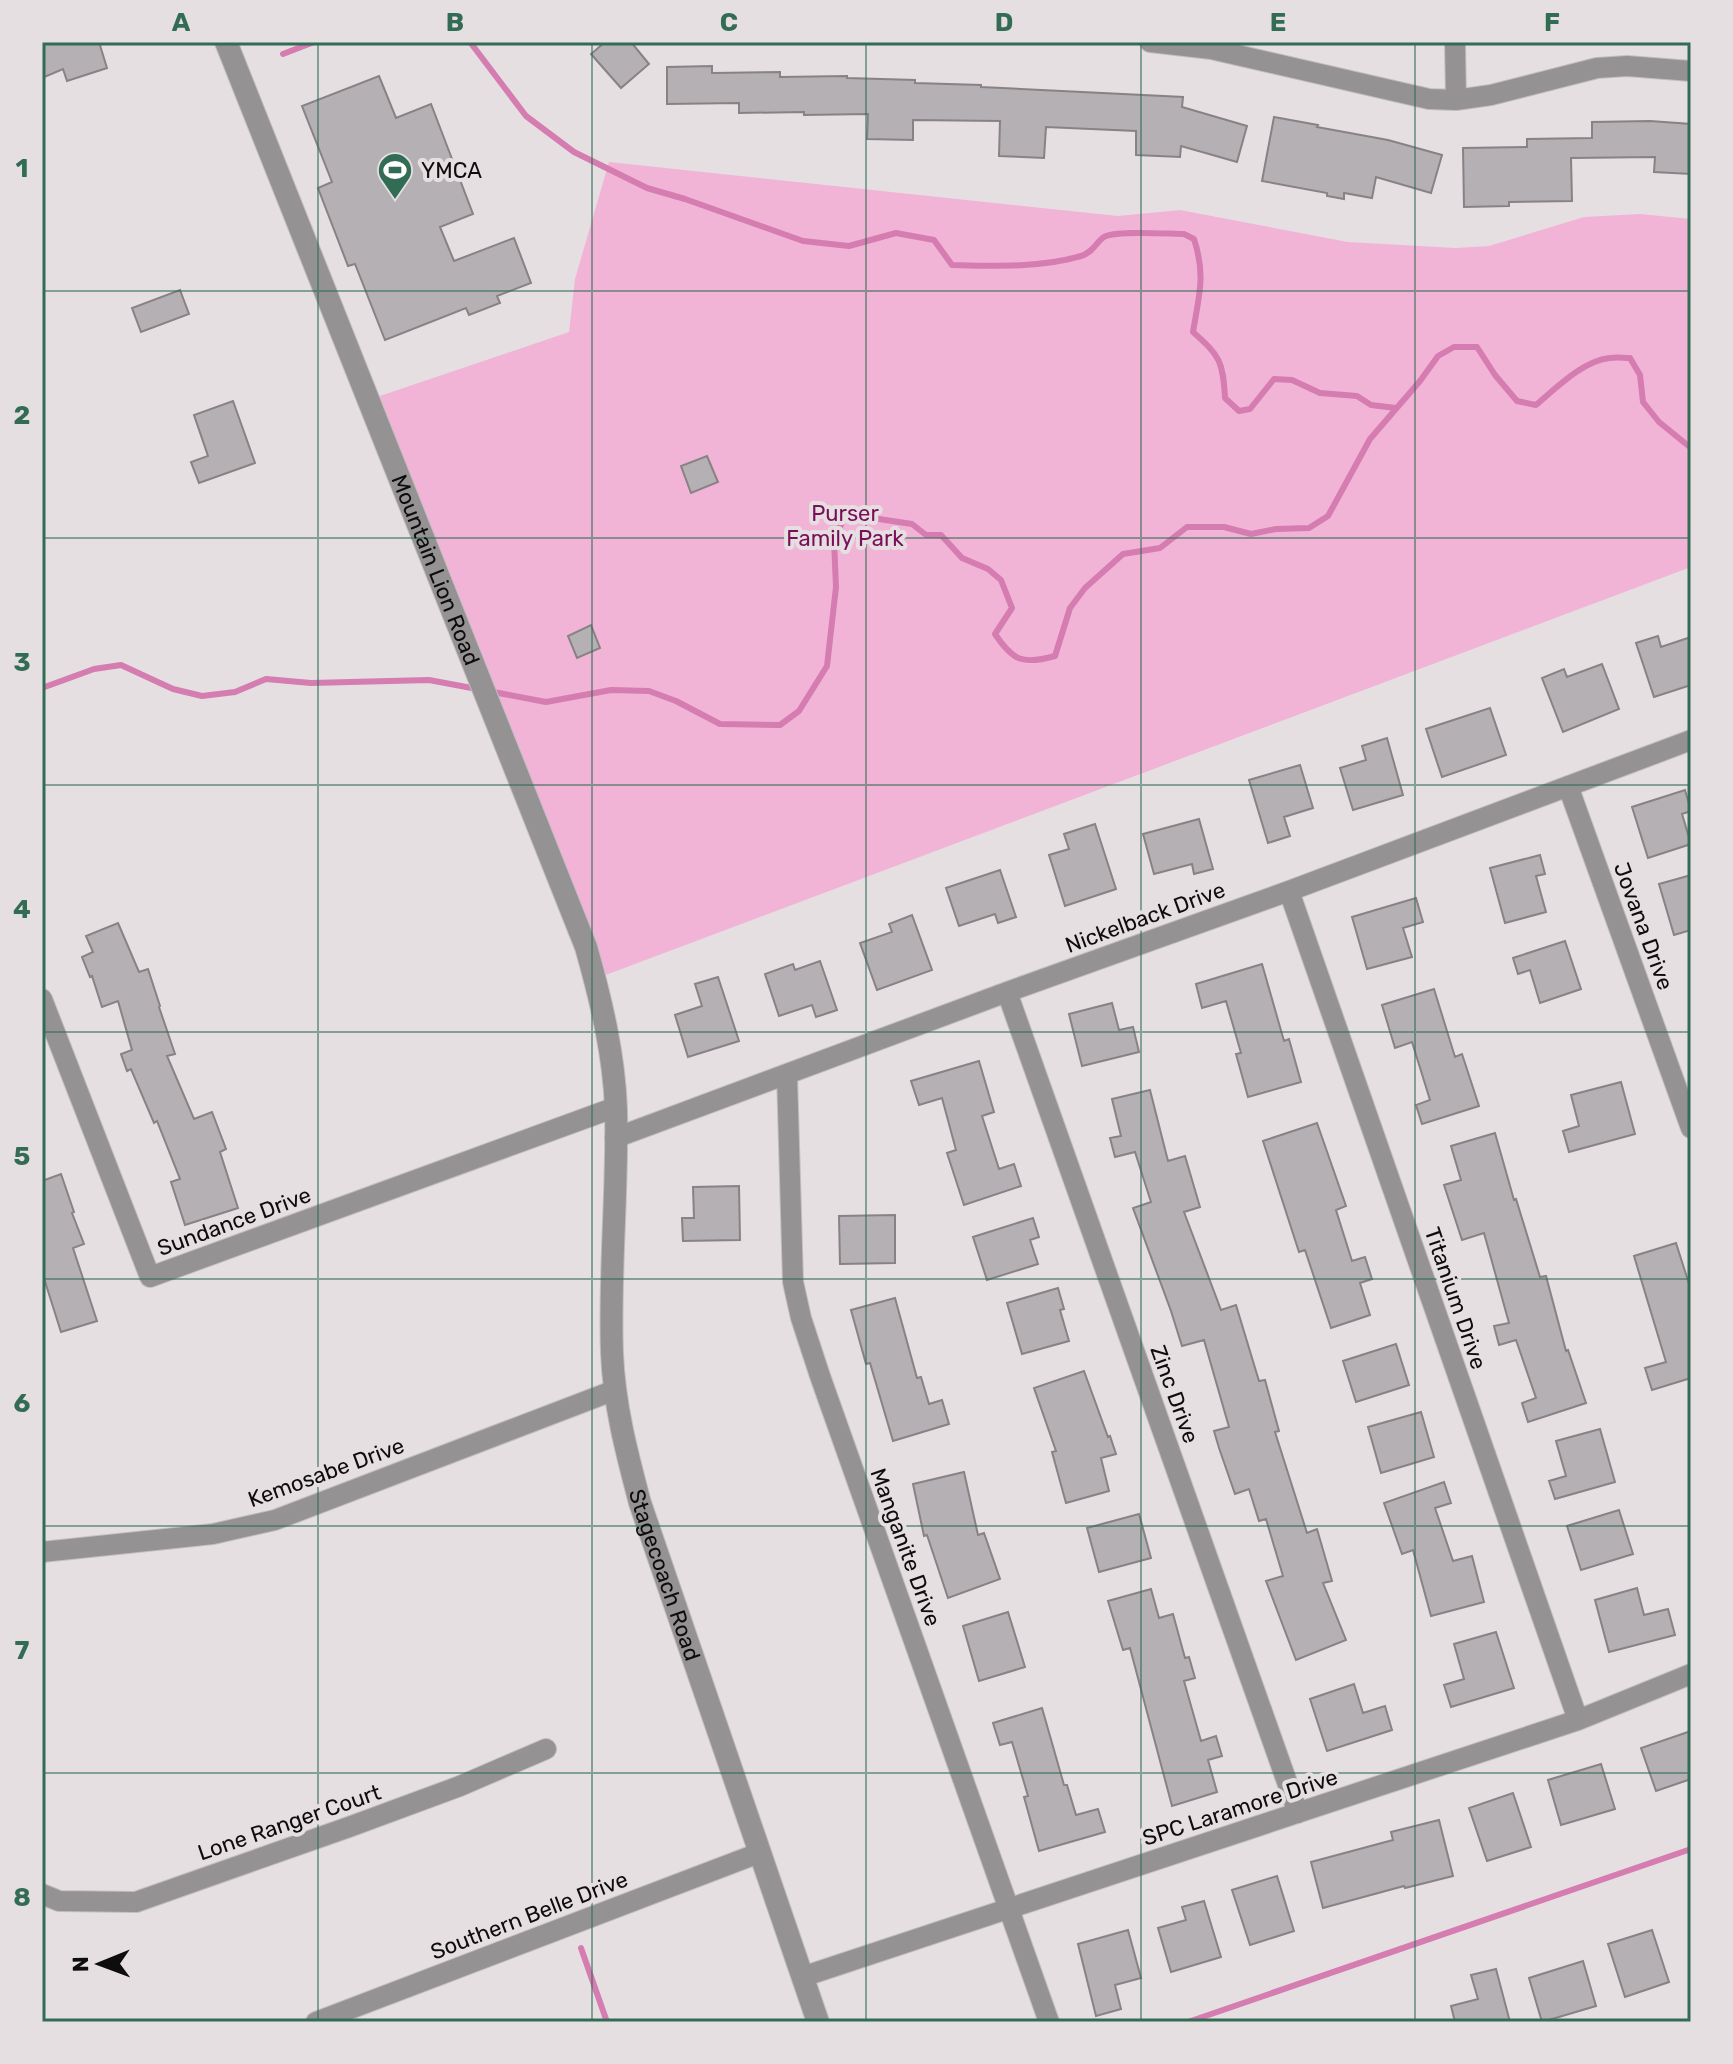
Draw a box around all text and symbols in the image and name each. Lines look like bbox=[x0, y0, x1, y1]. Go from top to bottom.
text: A bbox=[172, 7, 191, 38]
text: B bbox=[446, 7, 464, 38]
text: C bbox=[720, 7, 738, 38]
text: D bbox=[995, 7, 1013, 38]
text: E bbox=[1270, 7, 1286, 38]
text: F bbox=[1544, 7, 1560, 38]
sports icon: YMCA bbox=[376, 151, 414, 201]
text: 1 bbox=[16, 153, 28, 184]
place label: YMCA bbox=[421, 157, 482, 184]
text: 2 bbox=[14, 400, 30, 431]
street label: Mountain Lion Road bbox=[385, 471, 485, 669]
park label: Purser Family Park bbox=[786, 500, 904, 552]
text: 3 bbox=[13, 647, 31, 678]
street label: Jovana Drive bbox=[1608, 859, 1679, 994]
street label: Nickelback Drive bbox=[1062, 876, 1229, 959]
text: 4 bbox=[13, 894, 31, 925]
text: 5 bbox=[14, 1141, 30, 1172]
street label: Sundance Drive bbox=[154, 1181, 315, 1262]
street label: Titanium Drive bbox=[1419, 1224, 1492, 1373]
street label: Zinc Drive bbox=[1144, 1341, 1205, 1447]
text: 6 bbox=[14, 1388, 31, 1419]
street label: Kemosabe Drive bbox=[244, 1432, 408, 1513]
street label: Manganite Drive bbox=[864, 1464, 947, 1630]
street label: Stagecoach Road bbox=[623, 1486, 706, 1664]
text: 7 bbox=[15, 1635, 30, 1666]
street label: SPC Laramore Drive bbox=[1139, 1763, 1341, 1852]
street label: Lone Ranger Court bbox=[194, 1778, 385, 1866]
street label: Southern Belle Drive bbox=[427, 1865, 632, 1966]
text: 8 bbox=[13, 1882, 31, 1913]
north arrow bbox=[60, 1924, 140, 2004]
text: N bbox=[67, 1956, 94, 1972]

